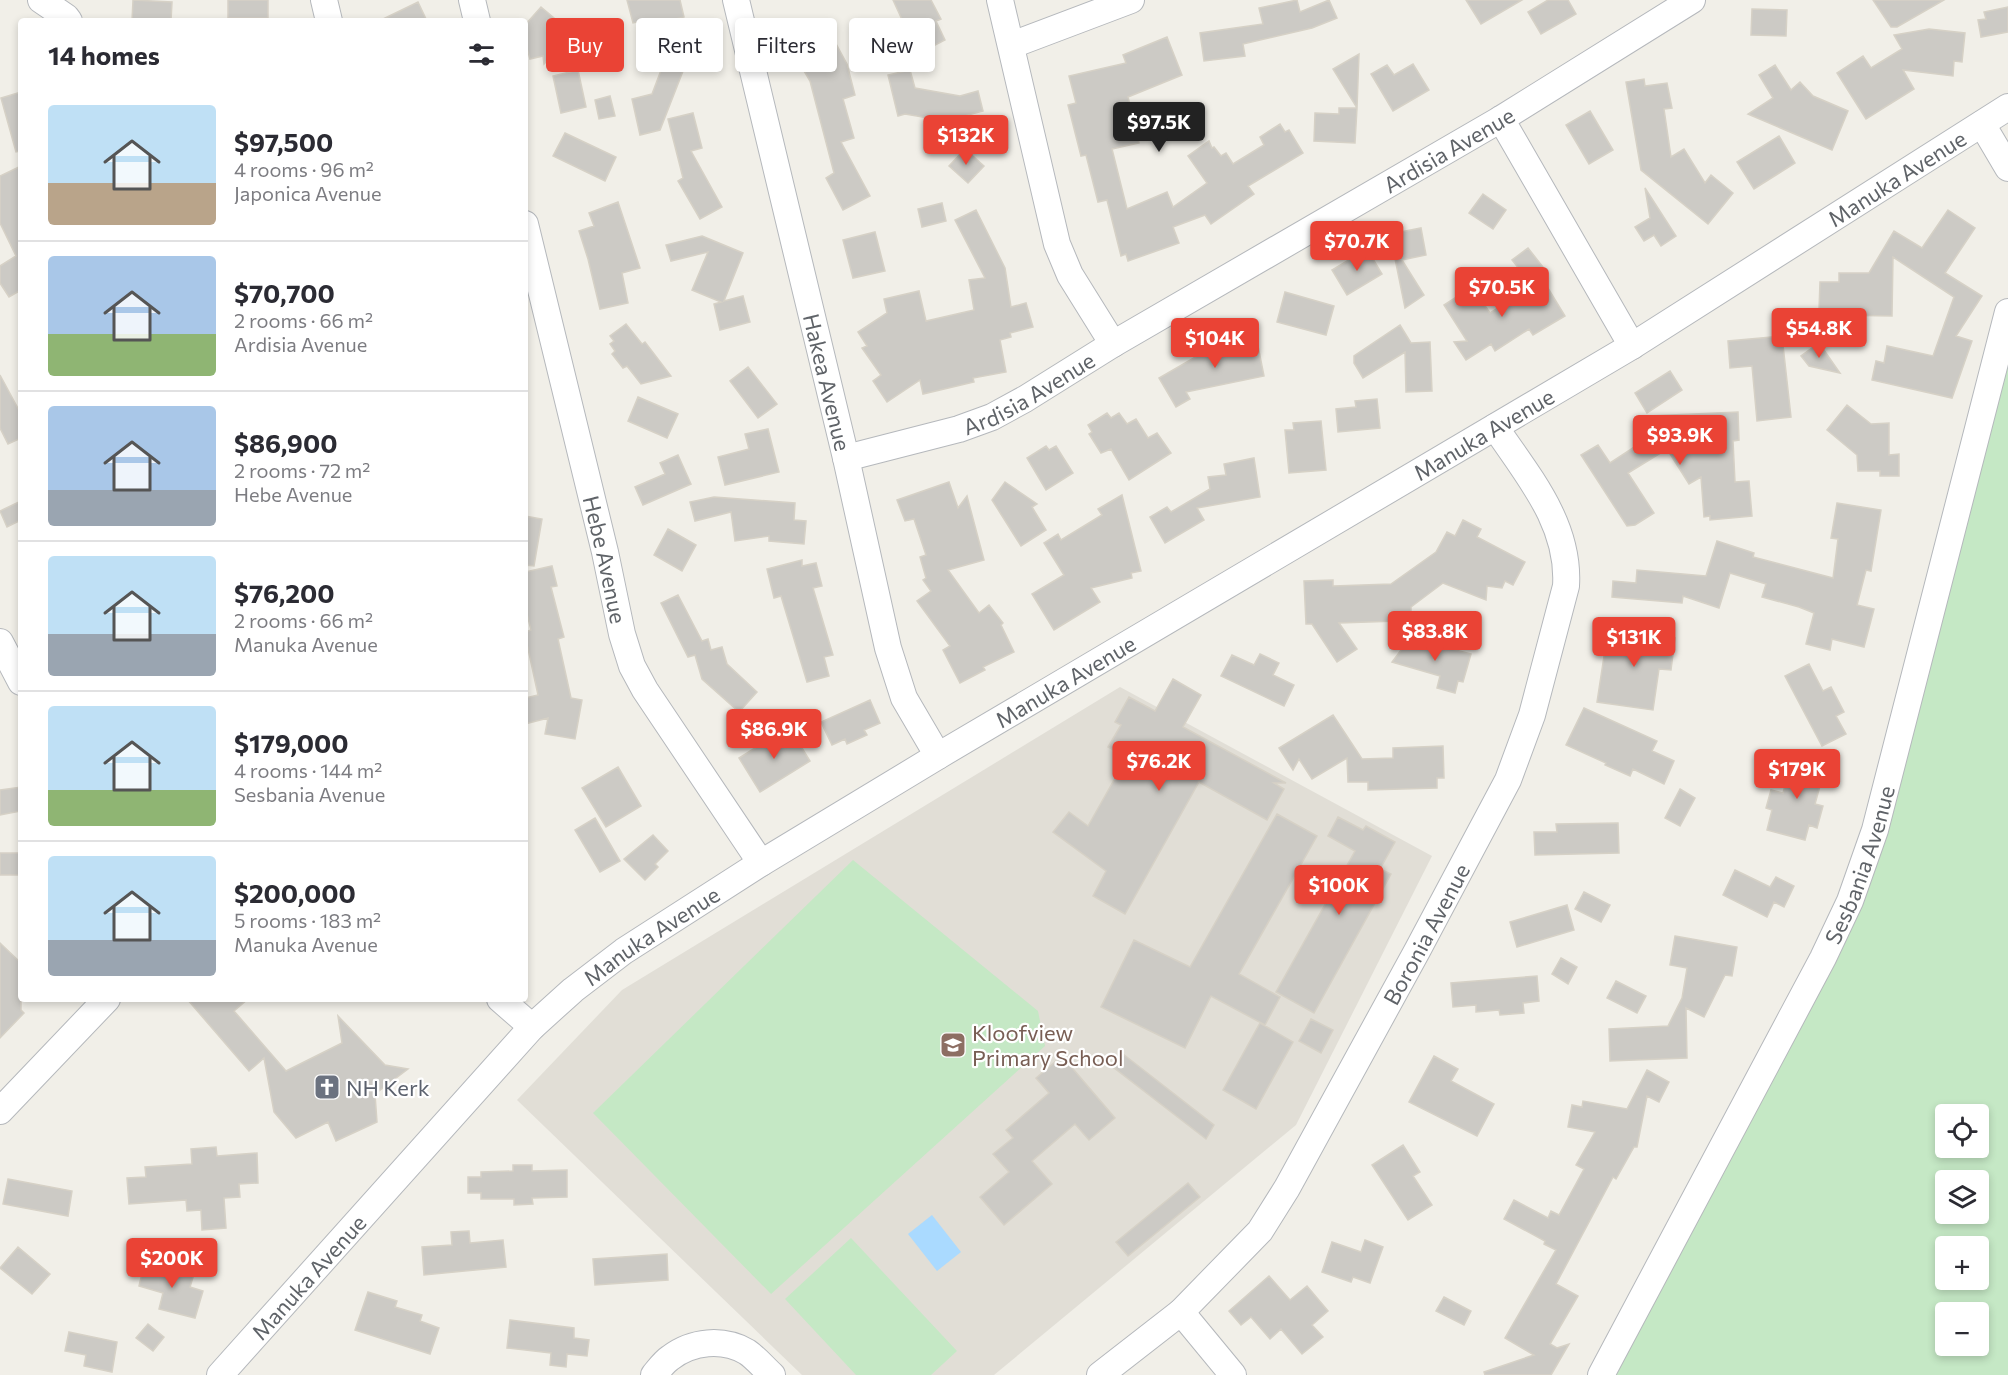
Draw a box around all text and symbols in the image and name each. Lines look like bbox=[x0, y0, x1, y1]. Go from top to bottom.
chip: Buy bbox=[546, 18, 624, 72]
chip: Rent bbox=[636, 18, 723, 72]
chip: Filters bbox=[735, 18, 837, 72]
chip: New bbox=[849, 18, 935, 72]
icon: filters bbox=[465, 38, 498, 71]
text: 14 homes bbox=[48, 39, 160, 70]
street label: Ardisia Avenue bbox=[1378, 101, 1519, 198]
pin: $97.5K bbox=[1110, 102, 1208, 153]
text: $97.5K bbox=[1127, 109, 1191, 133]
pin: $132K bbox=[924, 115, 1008, 166]
text: $132K bbox=[937, 122, 995, 146]
street label: Manuka Avenue bbox=[1822, 124, 1971, 232]
text: $97,500 bbox=[234, 126, 333, 157]
icon: home bbox=[96, 129, 168, 201]
text: 4 rooms · 96 m² bbox=[234, 157, 374, 181]
text: Japonica Avenue bbox=[234, 181, 382, 205]
pin: $70.7K bbox=[1308, 221, 1406, 272]
text: $70.7K bbox=[1324, 228, 1390, 252]
pin: $70.5K bbox=[1453, 267, 1551, 318]
text: $70.5K bbox=[1469, 274, 1535, 298]
text: $70,700 bbox=[234, 277, 335, 308]
icon: home bbox=[96, 280, 168, 352]
text: 2 rooms · 66 m² bbox=[234, 308, 373, 332]
pin: $54.8K bbox=[1770, 308, 1868, 359]
street label: Hakea Avenue bbox=[798, 311, 857, 453]
text: $54.8K bbox=[1786, 315, 1852, 339]
pin: $104K bbox=[1173, 318, 1257, 369]
text: $104K bbox=[1185, 325, 1245, 349]
text: Ardisia Avenue bbox=[234, 332, 367, 356]
street label: Ardisia Avenue bbox=[959, 346, 1099, 440]
street label: Manuka Avenue bbox=[1408, 382, 1558, 486]
pin: $93.9K bbox=[1631, 415, 1729, 466]
text: $93.9K bbox=[1647, 422, 1713, 446]
text: $86,900 bbox=[234, 427, 337, 458]
icon: home bbox=[96, 430, 168, 502]
text: 2 rooms · 72 m² bbox=[234, 458, 370, 482]
text: Hebe Avenue bbox=[234, 482, 352, 506]
street label: Hebe Avenue bbox=[578, 493, 633, 626]
text: $76,200 bbox=[234, 577, 334, 608]
icon: home bbox=[96, 580, 168, 652]
text: 2 rooms · 66 m² bbox=[234, 608, 373, 632]
pin: $83.8K bbox=[1386, 611, 1484, 662]
pin: $131K bbox=[1592, 617, 1676, 668]
text: $83.8K bbox=[1402, 618, 1468, 642]
text: $131K bbox=[1606, 624, 1662, 648]
street label: Manuka Avenue bbox=[990, 629, 1140, 733]
text: Manuka Avenue bbox=[234, 632, 378, 656]
pin: $86.9K bbox=[725, 709, 823, 760]
text: $86.9K bbox=[740, 716, 808, 740]
text: $179,000 bbox=[234, 727, 348, 758]
icon: home bbox=[96, 730, 168, 802]
pin: $76.2K bbox=[1110, 741, 1208, 792]
text: $76.2K bbox=[1126, 748, 1192, 772]
pin: $179K bbox=[1755, 749, 1839, 800]
text: $179K bbox=[1768, 756, 1826, 780]
text: 4 rooms · 144 m² bbox=[234, 758, 382, 782]
text: Sesbania Avenue bbox=[234, 782, 385, 806]
street label: Sesbania Avenue bbox=[1818, 783, 1899, 948]
street label: Boronia Avenue bbox=[1377, 859, 1475, 1009]
pin: $100K bbox=[1297, 865, 1381, 916]
text: $100K bbox=[1308, 872, 1370, 896]
text: $200,000 bbox=[234, 877, 356, 908]
icon: home bbox=[96, 880, 168, 952]
street label: Manuka Avenue bbox=[578, 880, 724, 991]
text: 5 rooms · 183 m² bbox=[234, 908, 381, 932]
text: Manuka Avenue bbox=[234, 932, 378, 956]
place label: Kloofview Primary School bbox=[972, 1019, 1124, 1071]
school or university icon: Kloofview Primary School bbox=[938, 1030, 968, 1060]
church icon: NH Kerk bbox=[312, 1072, 342, 1102]
place label: NH Kerk bbox=[346, 1074, 430, 1101]
map controls bbox=[1935, 1104, 1989, 1356]
button: locate bbox=[1935, 1104, 1989, 1158]
button: layers bbox=[1935, 1170, 1989, 1224]
street label: Manuka Avenue bbox=[245, 1209, 371, 1345]
button: + bbox=[1935, 1236, 1989, 1290]
pin: $200K bbox=[130, 1238, 214, 1289]
text: $200K bbox=[140, 1245, 204, 1269]
button: − bbox=[1935, 1302, 1989, 1356]

